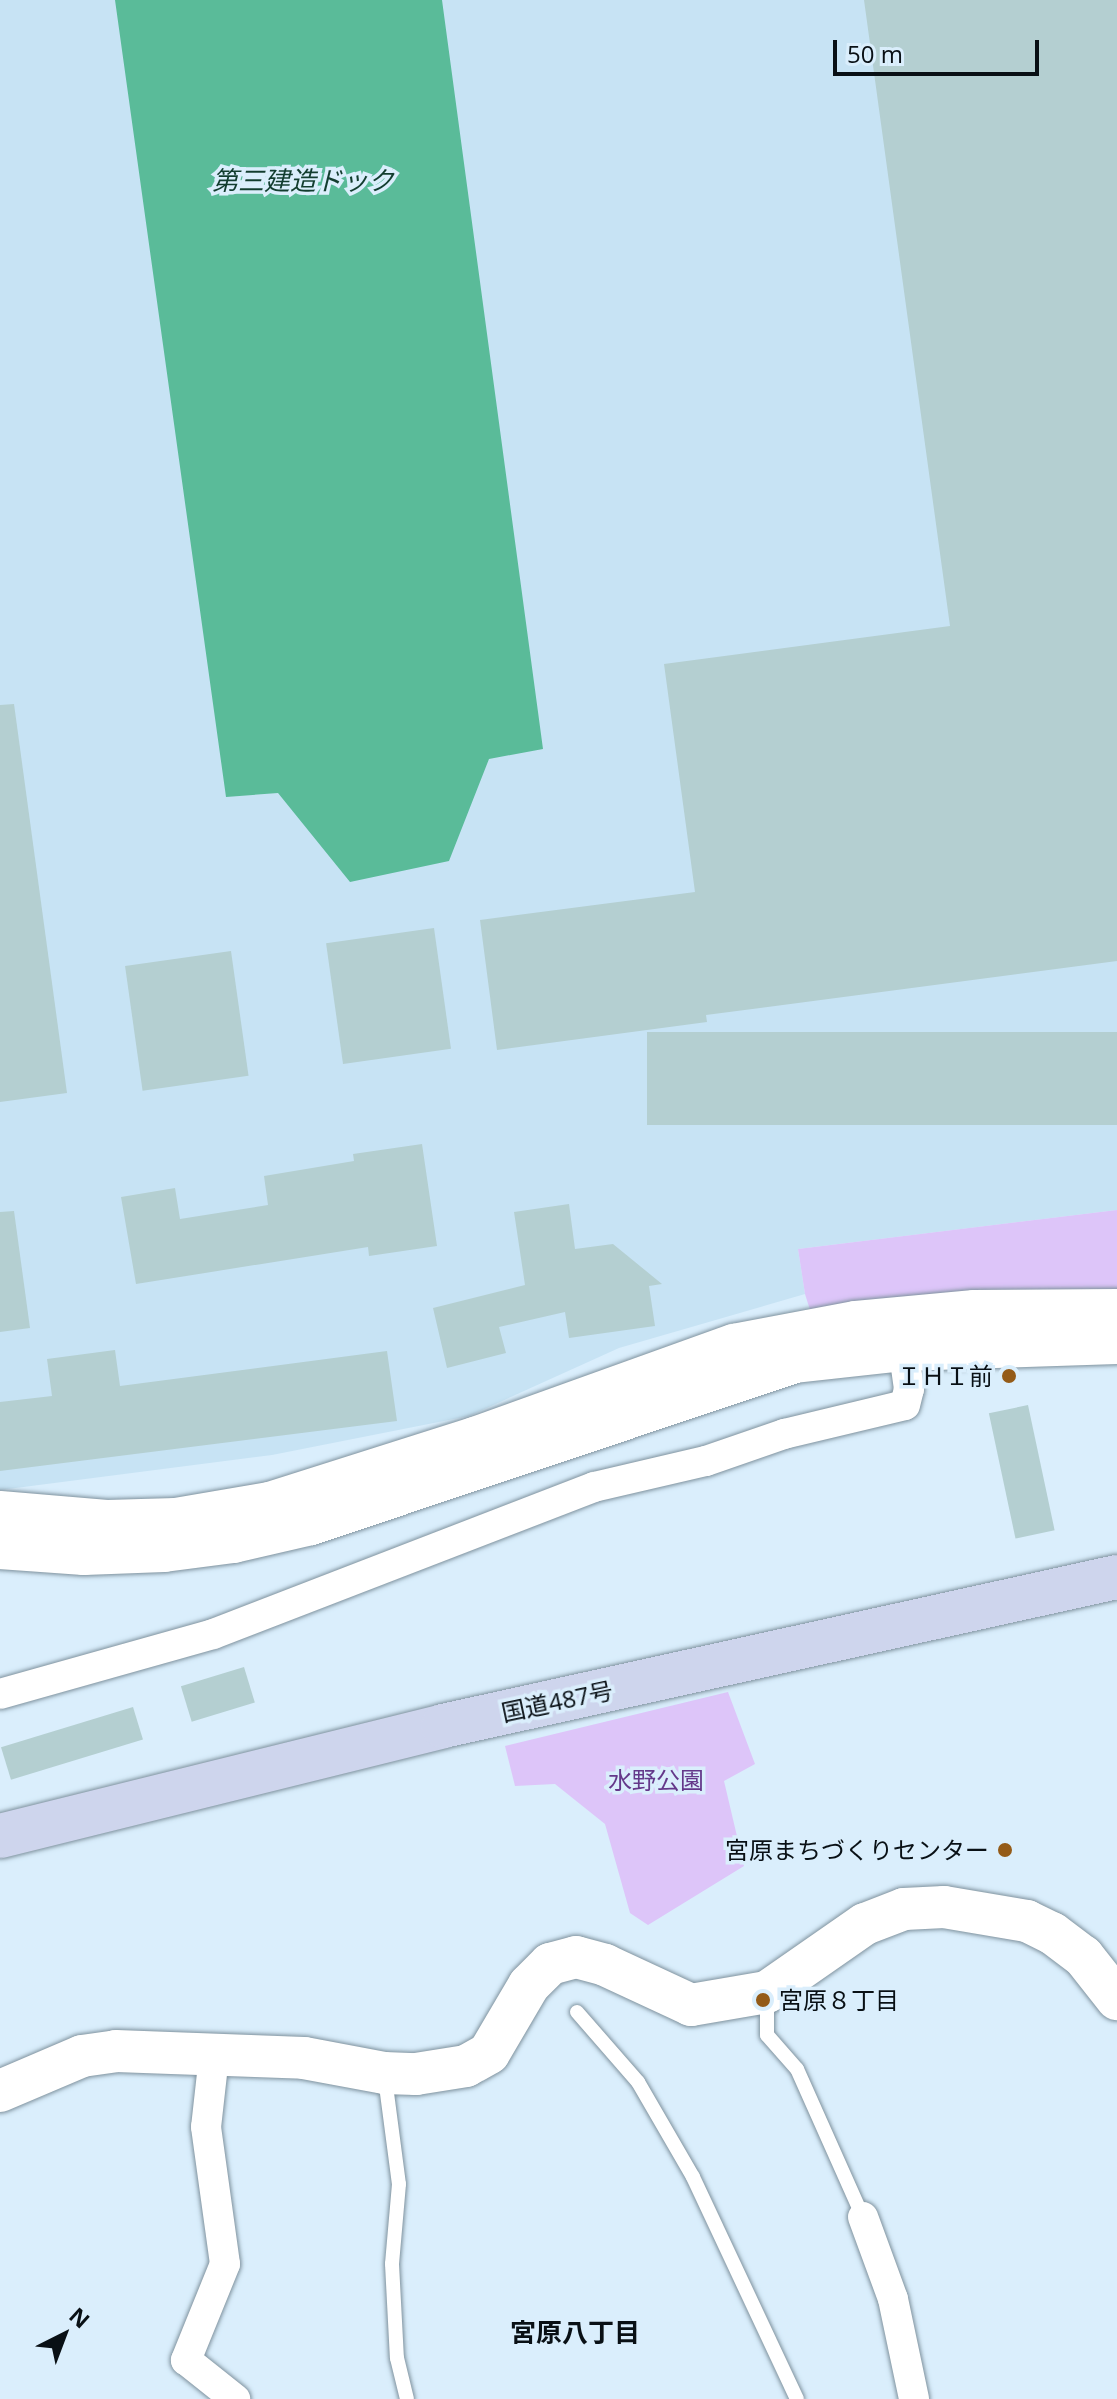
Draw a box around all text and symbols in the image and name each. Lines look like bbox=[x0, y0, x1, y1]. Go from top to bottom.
scale bar bbox=[837, 24, 1043, 74]
text: 50 m bbox=[847, 37, 903, 70]
water label: 第三建造ドック bbox=[212, 165, 394, 197]
place label: ＩＨＩ前 bbox=[897, 1362, 993, 1390]
marker: ＩＨＩ前 bbox=[1000, 1367, 1018, 1385]
street label: 国道487号 bbox=[499, 1675, 615, 1727]
park label: 水野公園 bbox=[608, 1766, 704, 1794]
place label: 宮原まちづくりセンター bbox=[725, 1836, 989, 1864]
marker: 宮原まちづくりセンター bbox=[996, 1841, 1014, 1859]
place label: 宮原８丁目 bbox=[779, 1986, 899, 2014]
marker: 宮原８丁目 bbox=[754, 1991, 772, 2009]
north arrow bbox=[24, 2295, 104, 2375]
text: N bbox=[63, 2300, 97, 2334]
district label: 宮原八丁目 bbox=[510, 2317, 640, 2349]

